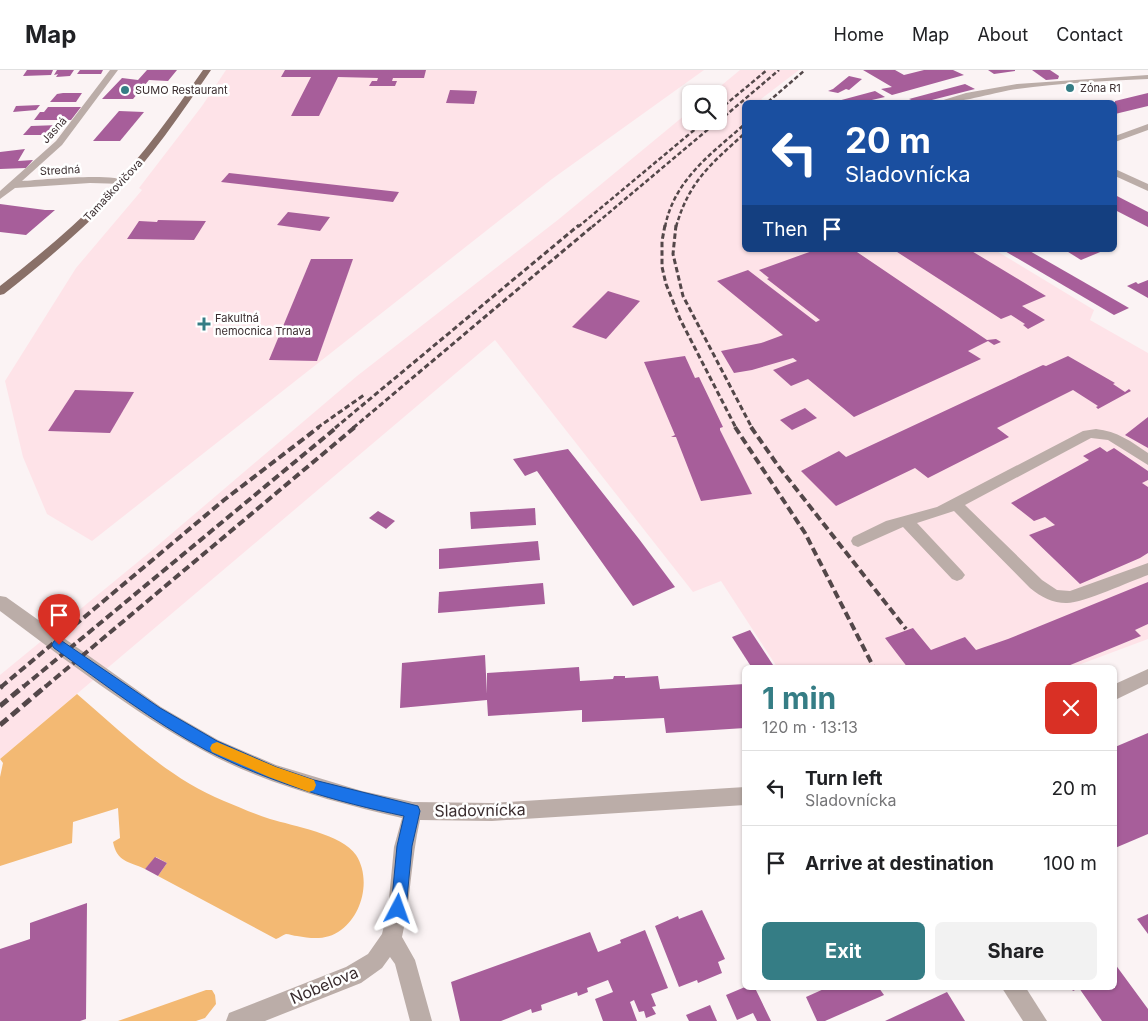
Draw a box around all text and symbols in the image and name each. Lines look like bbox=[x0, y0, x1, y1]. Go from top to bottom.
text: Map bbox=[25, 20, 76, 49]
text: Home bbox=[834, 24, 884, 45]
text: Map bbox=[912, 24, 949, 45]
text: About bbox=[977, 24, 1028, 45]
text: Contact bbox=[1056, 24, 1123, 45]
place label: Zóna R1 bbox=[1080, 81, 1121, 95]
marker: Zóna R1 bbox=[1064, 82, 1076, 94]
place label: SUMO Restaurant bbox=[135, 83, 228, 97]
marker: SUMO Restaurant bbox=[119, 84, 131, 96]
map controls bbox=[682, 85, 727, 130]
button: search bbox=[682, 85, 727, 130]
street label: Jasná bbox=[38, 114, 70, 146]
text: 20 m bbox=[845, 119, 931, 161]
icon: left bbox=[762, 120, 827, 185]
street label: Tamaškovičova bbox=[81, 156, 145, 224]
text: Sladovnícka bbox=[845, 161, 971, 187]
street label: Stredná bbox=[39, 162, 81, 178]
icon: arrive bbox=[818, 215, 846, 243]
text: Then bbox=[762, 218, 808, 241]
place label: Fakultná nemocnica Trnava bbox=[215, 311, 311, 338]
marker: Fakultná nemocnica Trnava bbox=[197, 317, 211, 331]
pin bbox=[38, 594, 80, 645]
icon: arrive bbox=[45, 601, 73, 629]
text: 1 min bbox=[762, 680, 836, 716]
button: close bbox=[1045, 682, 1097, 734]
text: 120 m · 13:13 bbox=[762, 717, 858, 737]
text: Turn left bbox=[805, 767, 883, 790]
icon: left bbox=[762, 774, 790, 802]
text: 20 m bbox=[1051, 777, 1097, 800]
text: Sladovnícka bbox=[805, 790, 896, 810]
street label: Sladovnícka bbox=[434, 799, 526, 821]
icon: arrive bbox=[762, 849, 790, 877]
text: Arrive at destination bbox=[805, 852, 994, 875]
text: 100 m bbox=[1043, 852, 1097, 875]
position arrow bbox=[371, 882, 423, 934]
button: Exit bbox=[762, 922, 925, 980]
button: Share bbox=[935, 922, 1097, 980]
street label: Nobelova bbox=[287, 962, 361, 1008]

